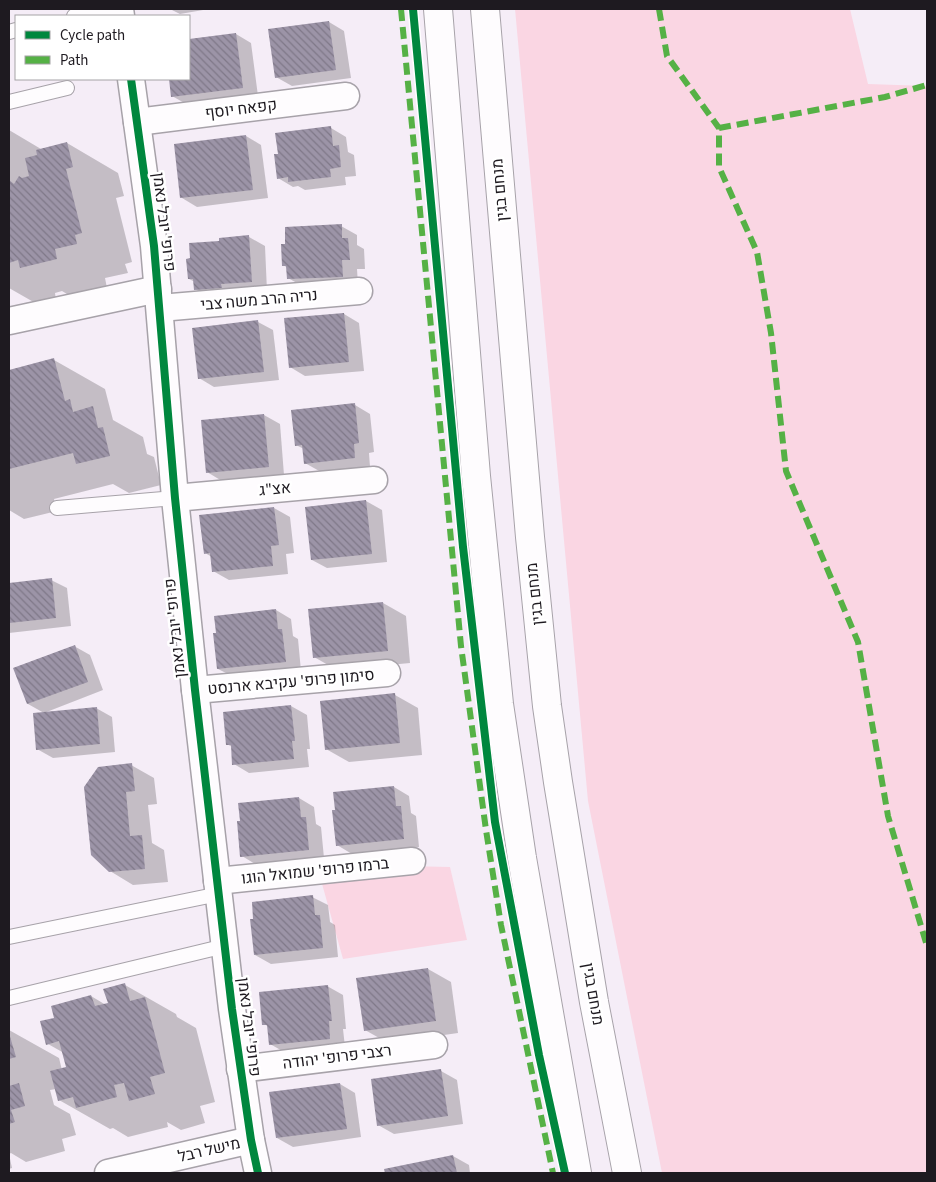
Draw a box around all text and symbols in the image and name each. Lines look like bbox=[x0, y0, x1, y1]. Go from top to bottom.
legend bbox=[15, 15, 190, 80]
text: Cycle path bbox=[60, 25, 125, 46]
text: Path bbox=[60, 50, 88, 71]
street label: קפאח יוסף bbox=[204, 94, 278, 124]
street label: מנחם בגין bbox=[486, 158, 514, 222]
street label: פרופ' יובל נאמן bbox=[147, 171, 181, 273]
street label: נריה הרב משה צבי bbox=[200, 284, 318, 316]
street label: אצ"ג bbox=[258, 477, 292, 501]
street label: מנחם בגין bbox=[521, 561, 549, 627]
street label: פרופ' יובל נאמן bbox=[159, 577, 191, 679]
street label: סימון פרופ' עקיבא ארנסט bbox=[207, 664, 375, 700]
street label: ברמו פרופ' שמואל הוגו bbox=[240, 852, 391, 890]
street label: מנחם בגין bbox=[577, 961, 609, 1027]
street label: פרופ' יובל נאמן bbox=[232, 976, 266, 1078]
street label: רצבי פרופ' יהודה bbox=[281, 1039, 393, 1075]
street label: מישל רבל bbox=[176, 1132, 242, 1168]

